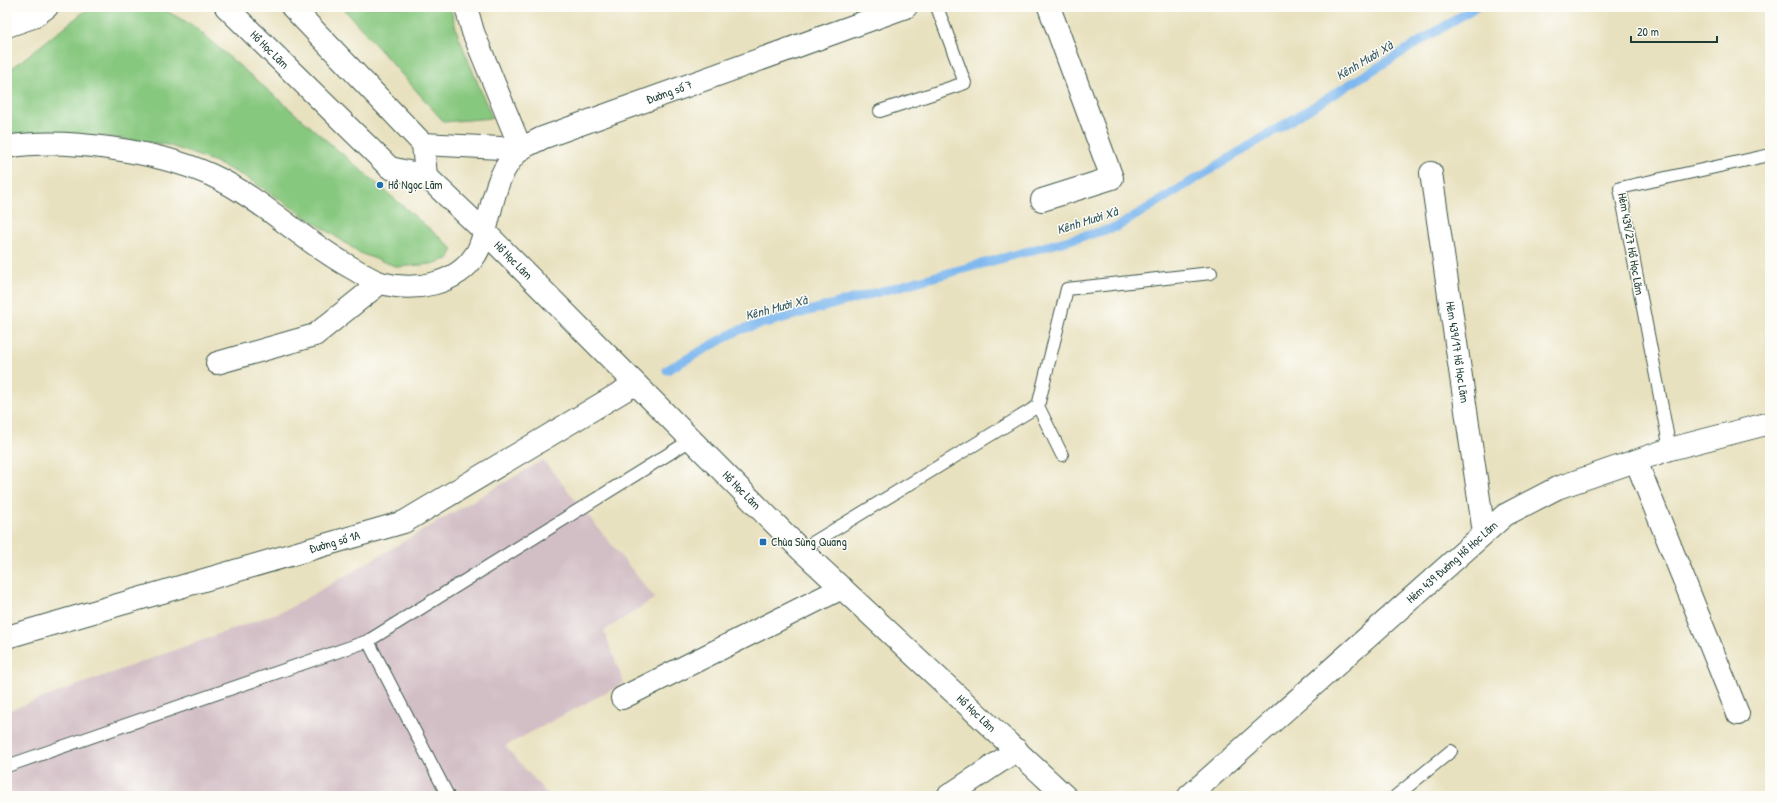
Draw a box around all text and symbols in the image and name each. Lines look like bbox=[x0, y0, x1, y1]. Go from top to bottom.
scale bar bbox=[1631, 18, 1717, 44]
text: 20 m bbox=[1637, 23, 1659, 40]
street label: Hồ Học Lãm bbox=[247, 26, 293, 72]
water label: Kênh Mười Xà bbox=[1332, 35, 1397, 84]
street label: Đường số 7 bbox=[644, 76, 695, 108]
place label: Hồ Ngọc Lãm bbox=[388, 176, 443, 193]
marker: Hồ Ngọc Lãm bbox=[375, 180, 385, 190]
street label: Hẻm 439/27 Hồ Học Lãm bbox=[1614, 192, 1649, 296]
water label: Kênh Mười Xà bbox=[1054, 201, 1122, 238]
street label: Hồ Học Lãm bbox=[490, 237, 537, 283]
water label: Kênh Mười Xà bbox=[743, 290, 811, 324]
street label: Hẻm 439/17 Hồ Học Lãm bbox=[1442, 300, 1474, 404]
street label: Hồ Học Lãm bbox=[719, 467, 765, 513]
street label: Hẻm 439 Đường Hồ Học Lãm bbox=[1402, 517, 1501, 607]
street label: Đường số 1A bbox=[307, 526, 362, 557]
place label: Chùa Sùng Quang bbox=[771, 533, 847, 550]
marker: Chùa Sùng Quang bbox=[758, 537, 768, 547]
street label: Hồ Học Lãm bbox=[953, 690, 1000, 736]

